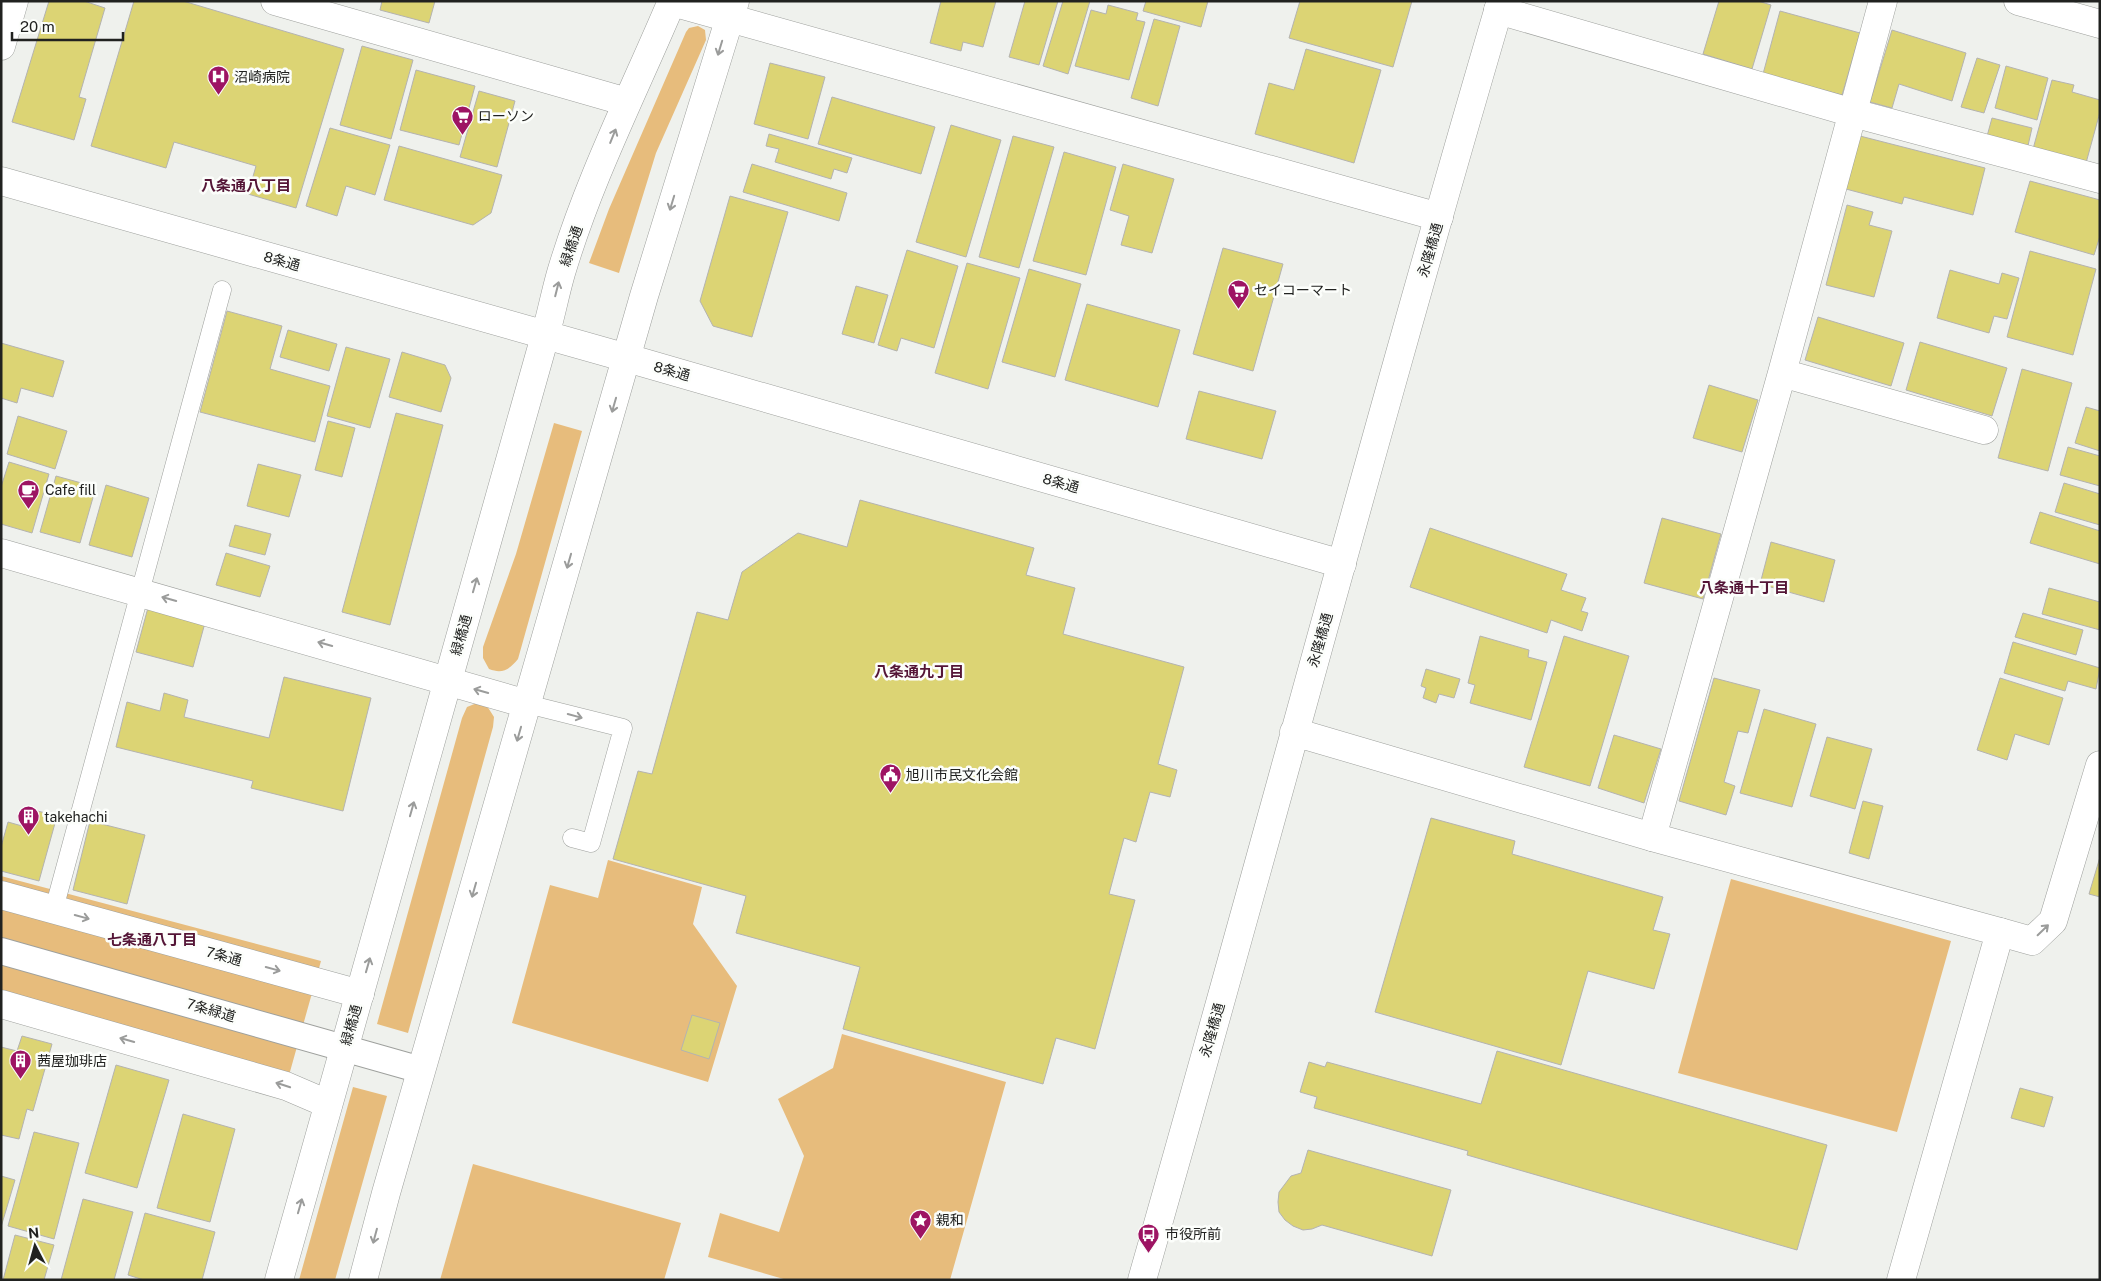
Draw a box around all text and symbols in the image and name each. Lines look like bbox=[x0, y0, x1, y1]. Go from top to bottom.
scale bar bbox=[12, 10, 124, 42]
text: 20 m bbox=[20, 18, 55, 35]
one-way arrow bbox=[714, 39, 724, 55]
hospital icon: 沼崎病院 bbox=[206, 65, 230, 96]
place label: 沼崎病院 bbox=[234, 69, 290, 85]
supermarket icon: ローソン bbox=[450, 104, 474, 135]
place label: ローソン bbox=[478, 108, 534, 124]
one-way arrow bbox=[609, 129, 618, 144]
district label: 八条通八丁目 bbox=[201, 177, 291, 194]
one-way arrow bbox=[667, 195, 677, 211]
street label: 永隆橋通 bbox=[1415, 221, 1445, 279]
street label: 緑橋通 bbox=[557, 224, 585, 268]
street label: 8条通 bbox=[262, 248, 302, 274]
supermarket icon: セイコーマート bbox=[1226, 278, 1250, 309]
one-way arrow bbox=[553, 281, 562, 297]
place label: セイコーマート bbox=[1254, 282, 1352, 298]
street label: 8条通 bbox=[652, 358, 692, 384]
one-way arrow bbox=[608, 396, 618, 412]
street label: 8条通 bbox=[1041, 470, 1081, 496]
cafe icon: Cafe fill bbox=[17, 478, 41, 509]
place label: Cafe fill bbox=[45, 482, 96, 498]
one-way arrow bbox=[563, 553, 573, 569]
one-way arrow bbox=[471, 577, 480, 593]
district label: 八条通十丁目 bbox=[1699, 579, 1789, 596]
one-way arrow bbox=[161, 594, 177, 604]
street label: 永隆橋通 bbox=[1305, 611, 1335, 669]
street label: 緑橋通 bbox=[448, 613, 474, 657]
one-way arrow bbox=[317, 639, 333, 649]
district label: 八条通九丁目 bbox=[874, 663, 964, 680]
one-way arrow bbox=[473, 685, 489, 695]
one-way arrow bbox=[566, 712, 582, 721]
one-way arrow bbox=[513, 725, 523, 741]
public building icon: 旭川市民文化会館 bbox=[878, 763, 902, 794]
place label: 旭川市民文化会館 bbox=[906, 767, 1018, 783]
one-way arrow bbox=[407, 801, 417, 817]
building icon: takehachi bbox=[16, 805, 40, 836]
place label: takehachi bbox=[44, 809, 107, 825]
one-way arrow bbox=[468, 882, 478, 898]
one-way arrow bbox=[74, 913, 90, 923]
one-way arrow bbox=[2037, 924, 2050, 936]
district label: 七条通八丁目 bbox=[107, 931, 197, 948]
street label: 7条通 bbox=[204, 944, 244, 968]
one-way arrow bbox=[363, 957, 373, 973]
one-way arrow bbox=[264, 965, 280, 975]
street label: 7条緑道 bbox=[185, 995, 237, 1025]
street label: 永隆橋通 bbox=[1197, 1001, 1227, 1059]
street label: 緑橋通 bbox=[338, 1003, 364, 1047]
one-way arrow bbox=[120, 1035, 136, 1044]
building icon: 茜屋珈琲店 bbox=[9, 1049, 33, 1080]
place label: 茜屋珈琲店 bbox=[37, 1053, 107, 1069]
one-way arrow bbox=[275, 1080, 291, 1090]
one-way arrow bbox=[295, 1198, 305, 1214]
place icon: 親和 bbox=[908, 1208, 932, 1239]
place label: 親和 bbox=[936, 1212, 964, 1228]
north arrow bbox=[10, 1221, 60, 1271]
bus stop icon: 市役所前 bbox=[1137, 1222, 1161, 1253]
text: N bbox=[27, 1225, 40, 1242]
place label: 市役所前 bbox=[1165, 1226, 1221, 1242]
one-way arrow bbox=[369, 1228, 379, 1244]

